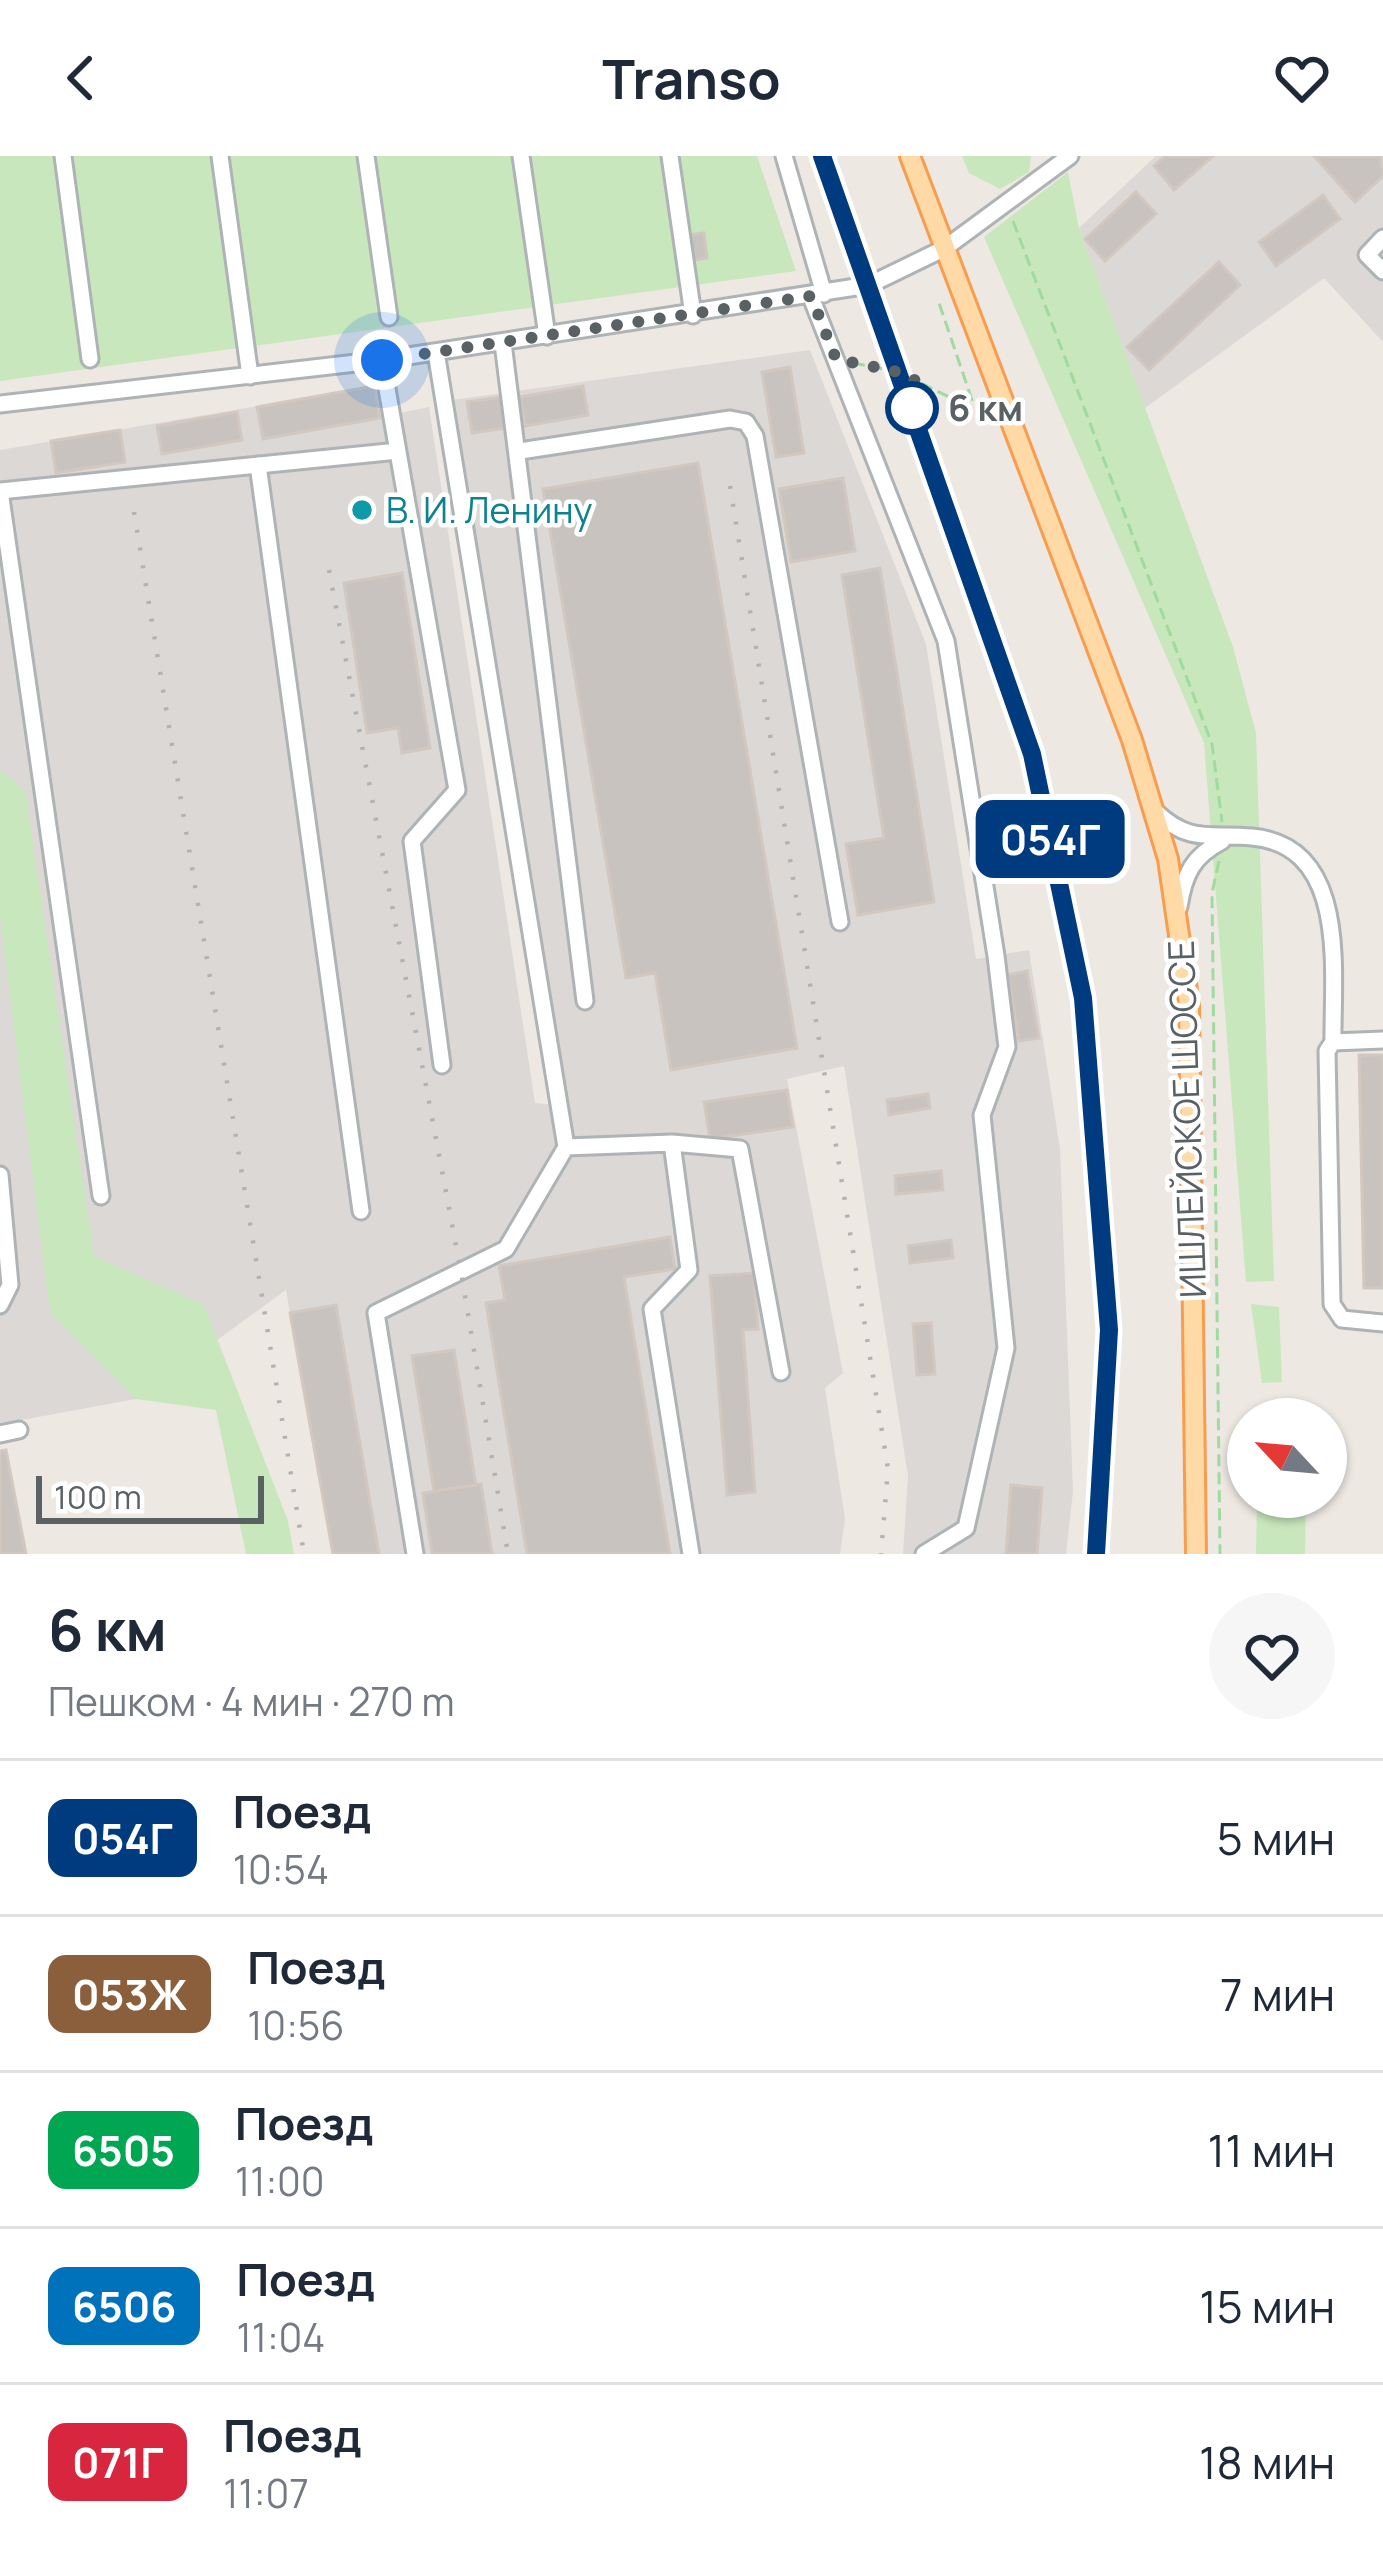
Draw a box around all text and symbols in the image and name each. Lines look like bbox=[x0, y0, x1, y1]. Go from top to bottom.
text: Transo bbox=[602, 41, 781, 115]
icon: back bbox=[48, 45, 114, 111]
icon: heart bbox=[1269, 45, 1335, 111]
your location bbox=[352, 330, 412, 390]
marker: 6 км bbox=[887, 383, 937, 433]
place label: 6 км bbox=[948, 383, 1023, 432]
place label: В. И. Ленину bbox=[386, 485, 593, 534]
marker: В. И. Ленину bbox=[349, 497, 375, 523]
line badge: 054Г bbox=[966, 800, 1134, 878]
text: 054Г bbox=[1000, 810, 1100, 868]
street label: ИШЛЕЙСКОЕ ШОССЕ bbox=[1156, 939, 1217, 1299]
north arrow bbox=[1227, 1398, 1347, 1518]
map controls bbox=[1227, 1398, 1347, 1518]
scale bar bbox=[36, 1470, 264, 1523]
text: 100 m bbox=[54, 1474, 142, 1519]
text: 6 км bbox=[48, 1590, 167, 1668]
button: heart bbox=[1209, 1593, 1335, 1719]
text: Пешком · 4 мин · 270 m bbox=[48, 1674, 455, 1728]
text: Поезд bbox=[233, 1780, 371, 1842]
text: 5 мин bbox=[1217, 1807, 1335, 1869]
text: 054Г bbox=[72, 1809, 173, 1867]
text: 10:54 bbox=[233, 1842, 329, 1896]
text: Поезд bbox=[247, 1936, 386, 1998]
text: 7 мин bbox=[1220, 1963, 1335, 2025]
text: 053Ж bbox=[72, 1965, 187, 2023]
text: 10:56 bbox=[247, 1998, 345, 2052]
text: Поезд bbox=[235, 2092, 373, 2154]
text: 11 мин bbox=[1208, 2119, 1335, 2181]
text: 6505 bbox=[72, 2121, 175, 2179]
text: 11:00 bbox=[235, 2154, 325, 2208]
text: Поезд bbox=[236, 2248, 375, 2310]
text: 15 мин bbox=[1199, 2275, 1335, 2337]
text: 6506 bbox=[72, 2277, 176, 2335]
text: 11:04 bbox=[236, 2310, 325, 2364]
text: Поезд bbox=[223, 2404, 362, 2466]
text: 18 мин bbox=[1199, 2431, 1335, 2493]
text: 071Г bbox=[72, 2433, 163, 2491]
text: 11:07 bbox=[223, 2466, 309, 2520]

